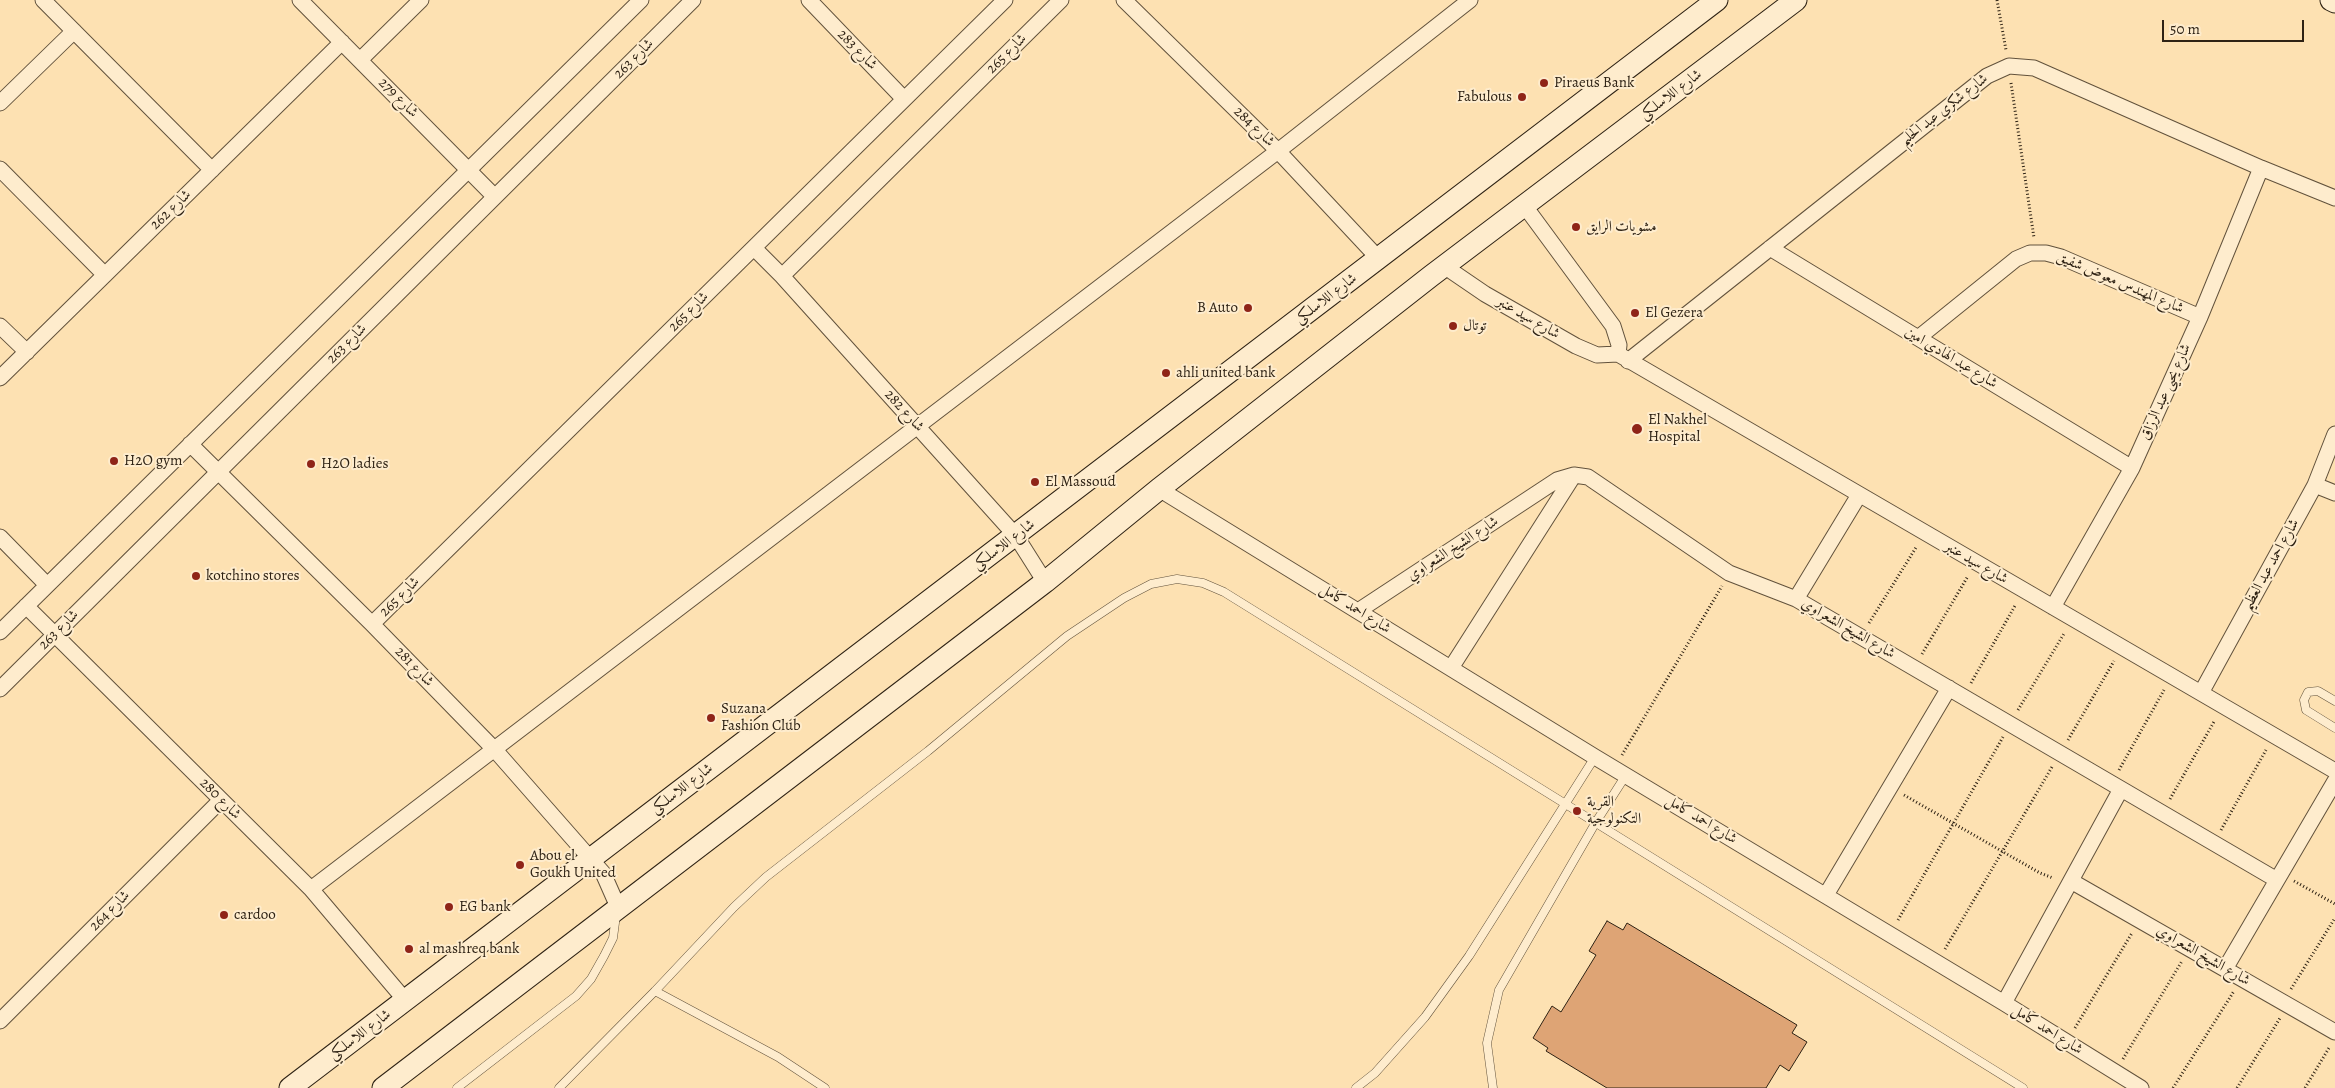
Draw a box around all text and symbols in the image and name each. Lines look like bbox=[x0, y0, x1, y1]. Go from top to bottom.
scale bar bbox=[2165, 10, 2308, 42]
text: 50 m bbox=[2170, 19, 2200, 39]
street label: شارع 283 bbox=[833, 26, 881, 74]
street label: شارع 265 bbox=[983, 30, 1031, 78]
street label: شارع 263 bbox=[610, 35, 658, 83]
street label: شارع اللاسلكي bbox=[1636, 66, 1706, 124]
street label: شارع شكري عبد الحليم bbox=[1896, 70, 1992, 150]
street label: شارع 279 bbox=[374, 74, 422, 122]
place label: Piraeus Bank bbox=[1554, 74, 1634, 92]
marker: Piraeus Bank bbox=[1538, 77, 1550, 89]
place label: Fabulous bbox=[1457, 88, 1512, 106]
marker: Fabulous bbox=[1516, 91, 1528, 103]
street label: شارع 284 bbox=[1230, 103, 1278, 151]
street label: شارع 262 bbox=[147, 186, 195, 234]
place label: مشويات الرايق bbox=[1586, 218, 1657, 236]
marker: مشويات الرايق bbox=[1570, 221, 1582, 233]
street label: شارع المهندس معوض شفيق bbox=[2054, 248, 2186, 318]
street label: شارع اللاسلكي bbox=[1291, 270, 1361, 328]
street label: شارع 265 bbox=[665, 288, 713, 336]
street label: شارع سيد عنبر bbox=[1493, 293, 1563, 343]
place label: B Auto bbox=[1197, 299, 1238, 317]
marker: B Auto bbox=[1242, 302, 1254, 314]
place label: El Gezera bbox=[1645, 304, 1703, 322]
marker: El Gezera bbox=[1629, 307, 1641, 319]
place label: توتال bbox=[1463, 317, 1486, 335]
street label: شارع 263 bbox=[323, 320, 371, 368]
marker: توتال bbox=[1447, 320, 1459, 332]
street label: شارع عبد الهادي امين bbox=[1901, 323, 2001, 393]
street label: شارع يحيى عبد الرزاق bbox=[2137, 341, 2195, 443]
place label: ahli united bank bbox=[1176, 364, 1275, 382]
marker: ahli united bank bbox=[1160, 367, 1172, 379]
street label: شارع 282 bbox=[880, 386, 928, 436]
place label: El Nakhel Hospital bbox=[1648, 411, 1707, 446]
marker: El Nakhel Hospital bbox=[1630, 422, 1644, 436]
place label: H2O gym bbox=[124, 452, 182, 470]
marker: H2O gym bbox=[108, 455, 120, 467]
place label: H2O ladies bbox=[321, 455, 388, 473]
marker: H2O ladies bbox=[305, 458, 317, 470]
place label: El Massoud bbox=[1045, 473, 1116, 491]
marker: El Massoud bbox=[1029, 476, 1041, 488]
street label: شارع الشيخ الشعراوي bbox=[1404, 513, 1502, 585]
street label: شارع اللاسلكي bbox=[969, 516, 1039, 574]
street label: شارع احمد عبد العظيم bbox=[2238, 516, 2304, 614]
street label: شارع سيد عنبر bbox=[1941, 538, 2011, 588]
place label: kotchino stores bbox=[206, 567, 300, 585]
marker: kotchino stores bbox=[190, 570, 202, 582]
street label: شارع 265 bbox=[376, 573, 424, 621]
street label: شارع احمد كامل bbox=[1316, 580, 1394, 638]
street label: شارع الشيخ الشعراوي bbox=[1798, 595, 1898, 663]
street label: شارع 263 bbox=[35, 606, 83, 654]
street label: شارع 281 bbox=[391, 643, 437, 691]
place label: Suzana Fashion Club bbox=[721, 700, 801, 735]
marker: Suzana Fashion Club bbox=[705, 712, 717, 724]
street label: شارع اللاسلكي bbox=[647, 760, 717, 818]
street label: شارع 280 bbox=[195, 774, 245, 824]
street label: شارع احمد كامل bbox=[1662, 792, 1740, 848]
place label: القرية التكنولوجية bbox=[1587, 793, 1641, 828]
marker: القرية التكنولوجية bbox=[1571, 805, 1583, 817]
place label: Abou el Goukh United bbox=[530, 847, 616, 882]
marker: Abou el Goukh United bbox=[514, 859, 526, 871]
street label: شارع 264 bbox=[86, 887, 134, 935]
place label: EG bank bbox=[459, 898, 511, 916]
marker: EG bank bbox=[443, 901, 455, 913]
place label: cardoo bbox=[234, 906, 276, 924]
marker: cardoo bbox=[218, 909, 230, 921]
street label: شارع الشيخ الشعراوي bbox=[2153, 922, 2253, 990]
place label: al mashreq bank bbox=[419, 940, 519, 958]
marker: al mashreq bank bbox=[403, 943, 415, 955]
street label: شارع احمد كامل bbox=[2008, 1001, 2086, 1059]
street label: شارع اللاسلكي bbox=[325, 1006, 395, 1064]

